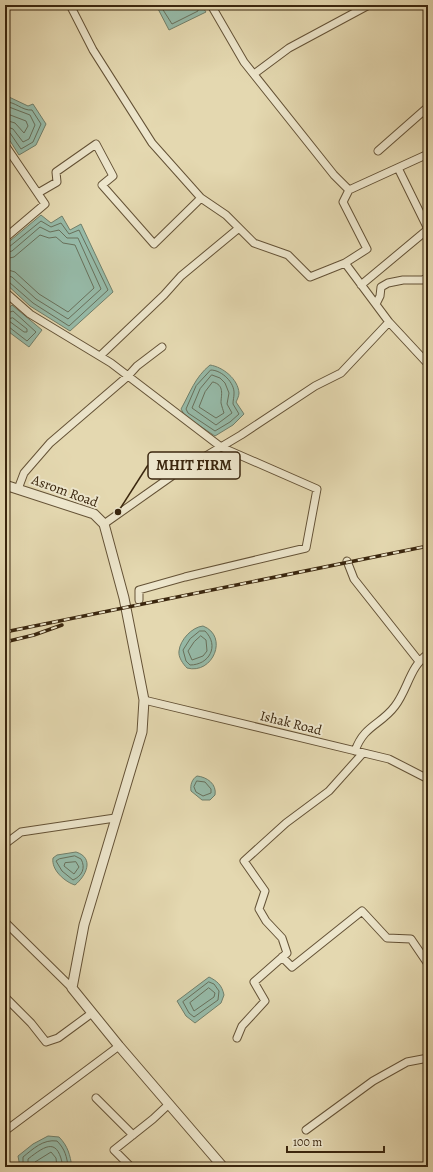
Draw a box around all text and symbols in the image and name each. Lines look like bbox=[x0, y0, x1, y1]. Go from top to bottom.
callout: MHIT FIRM bbox=[148, 452, 240, 479]
text: MHIT FIRM bbox=[156, 455, 232, 475]
street label: Asrom Road bbox=[28, 470, 101, 512]
street label: Ishak Road bbox=[258, 706, 324, 740]
scale bar bbox=[287, 1128, 384, 1154]
text: 100 m bbox=[293, 1134, 322, 1150]

